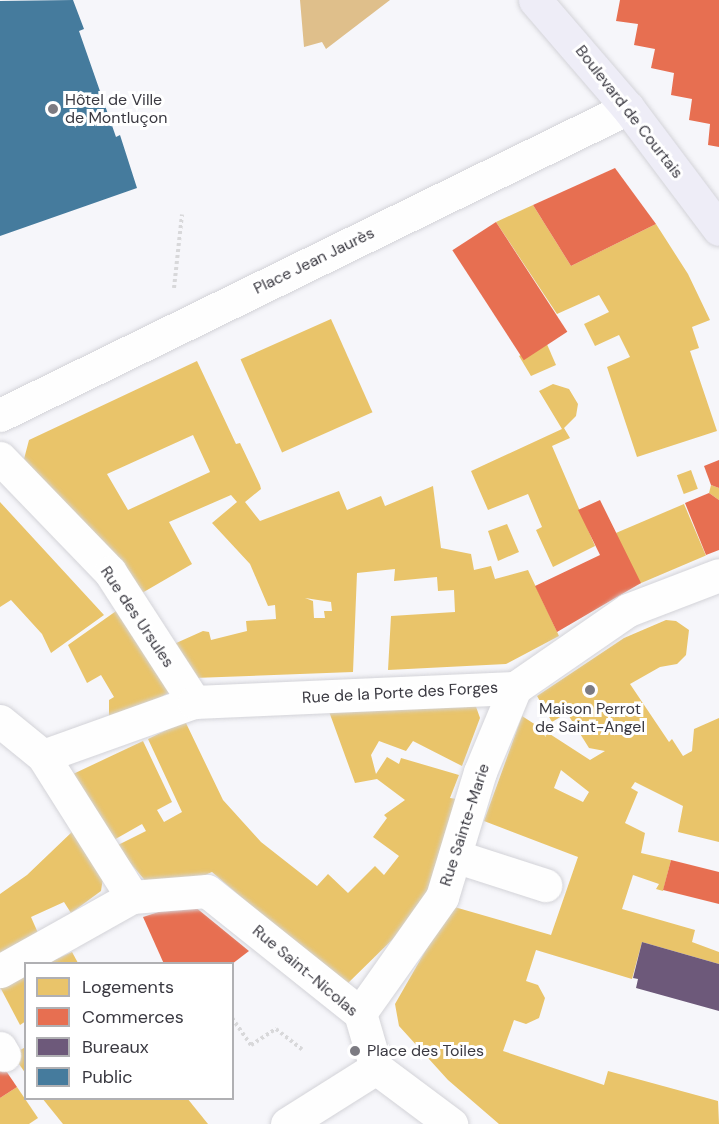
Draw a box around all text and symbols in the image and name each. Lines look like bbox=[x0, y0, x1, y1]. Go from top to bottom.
street label: Boulevard de Courtais bbox=[571, 42, 687, 182]
place label: Hôtel de Ville de Montluçon bbox=[65, 90, 167, 128]
marker: Hôtel de Ville de Montluçon bbox=[46, 102, 60, 116]
street label: Place Jean Jaurès bbox=[251, 223, 377, 299]
street label: Rue des Ursules bbox=[96, 563, 178, 671]
street label: Rue de la Porte des Forges bbox=[302, 678, 498, 708]
marker: Maison Perrot de Saint-Angel bbox=[583, 683, 597, 697]
place label: Maison Perrot de Saint-Angel bbox=[535, 699, 645, 737]
street label: Rue Sainte-Marie bbox=[436, 761, 494, 889]
street label: Rue Saint-Nicolas bbox=[248, 921, 362, 1021]
legend bbox=[24, 962, 234, 1100]
text: Logements bbox=[82, 975, 174, 999]
text: Commerces bbox=[82, 1005, 184, 1029]
text: Bureaux bbox=[82, 1035, 149, 1059]
place label: Place des Toiles bbox=[367, 1041, 484, 1061]
marker: Place des Toiles bbox=[348, 1044, 362, 1058]
text: Public bbox=[82, 1065, 133, 1089]

